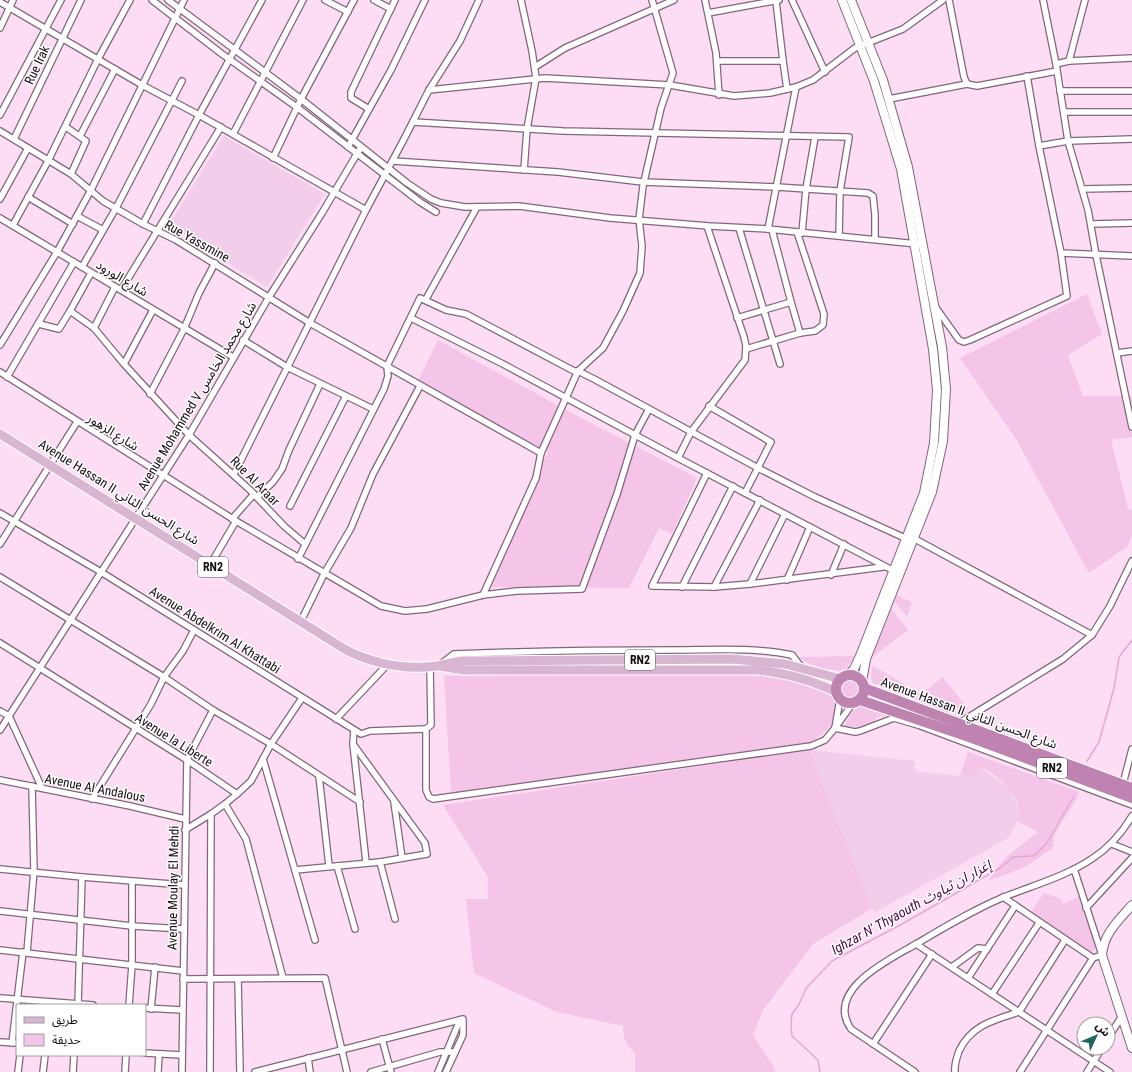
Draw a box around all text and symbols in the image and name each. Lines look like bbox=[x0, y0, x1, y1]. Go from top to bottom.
street label: Rue Irak bbox=[21, 43, 53, 87]
street label: Rue Yassmine bbox=[162, 217, 232, 265]
street label: شارع الورود bbox=[92, 257, 151, 302]
street label: Avenue Mohammed V شارع محمد الخامس bbox=[135, 299, 262, 495]
street label: شارع الزهور bbox=[82, 410, 141, 456]
street label: Avenue Hassan II شارع الحسن الثاني bbox=[34, 436, 202, 550]
street label: Rue Al Araar bbox=[227, 453, 283, 509]
road number: RN2 bbox=[198, 557, 228, 577]
street label: Avenue Abdelkrim Al Khattabi bbox=[147, 583, 283, 677]
road number: RN2 bbox=[625, 650, 655, 670]
street label: Avenue Hassan II شارع الحسن الثاني bbox=[878, 674, 1059, 755]
street label: Avenue la Liberte bbox=[132, 710, 216, 770]
road number: RN2 bbox=[1037, 758, 1067, 778]
street label: Avenue Al Andalous bbox=[43, 771, 147, 805]
street label: Avenue Moulay El Mehdi bbox=[164, 826, 182, 950]
water label: Ighzar N' Thyaouth إغزار ان ثياوث bbox=[828, 856, 996, 959]
legend bbox=[16, 1004, 146, 1056]
text: طريق bbox=[52, 1013, 78, 1028]
north arrow bbox=[1076, 1016, 1116, 1056]
text: ش bbox=[1093, 1019, 1113, 1039]
text: حديقة bbox=[52, 1033, 81, 1047]

